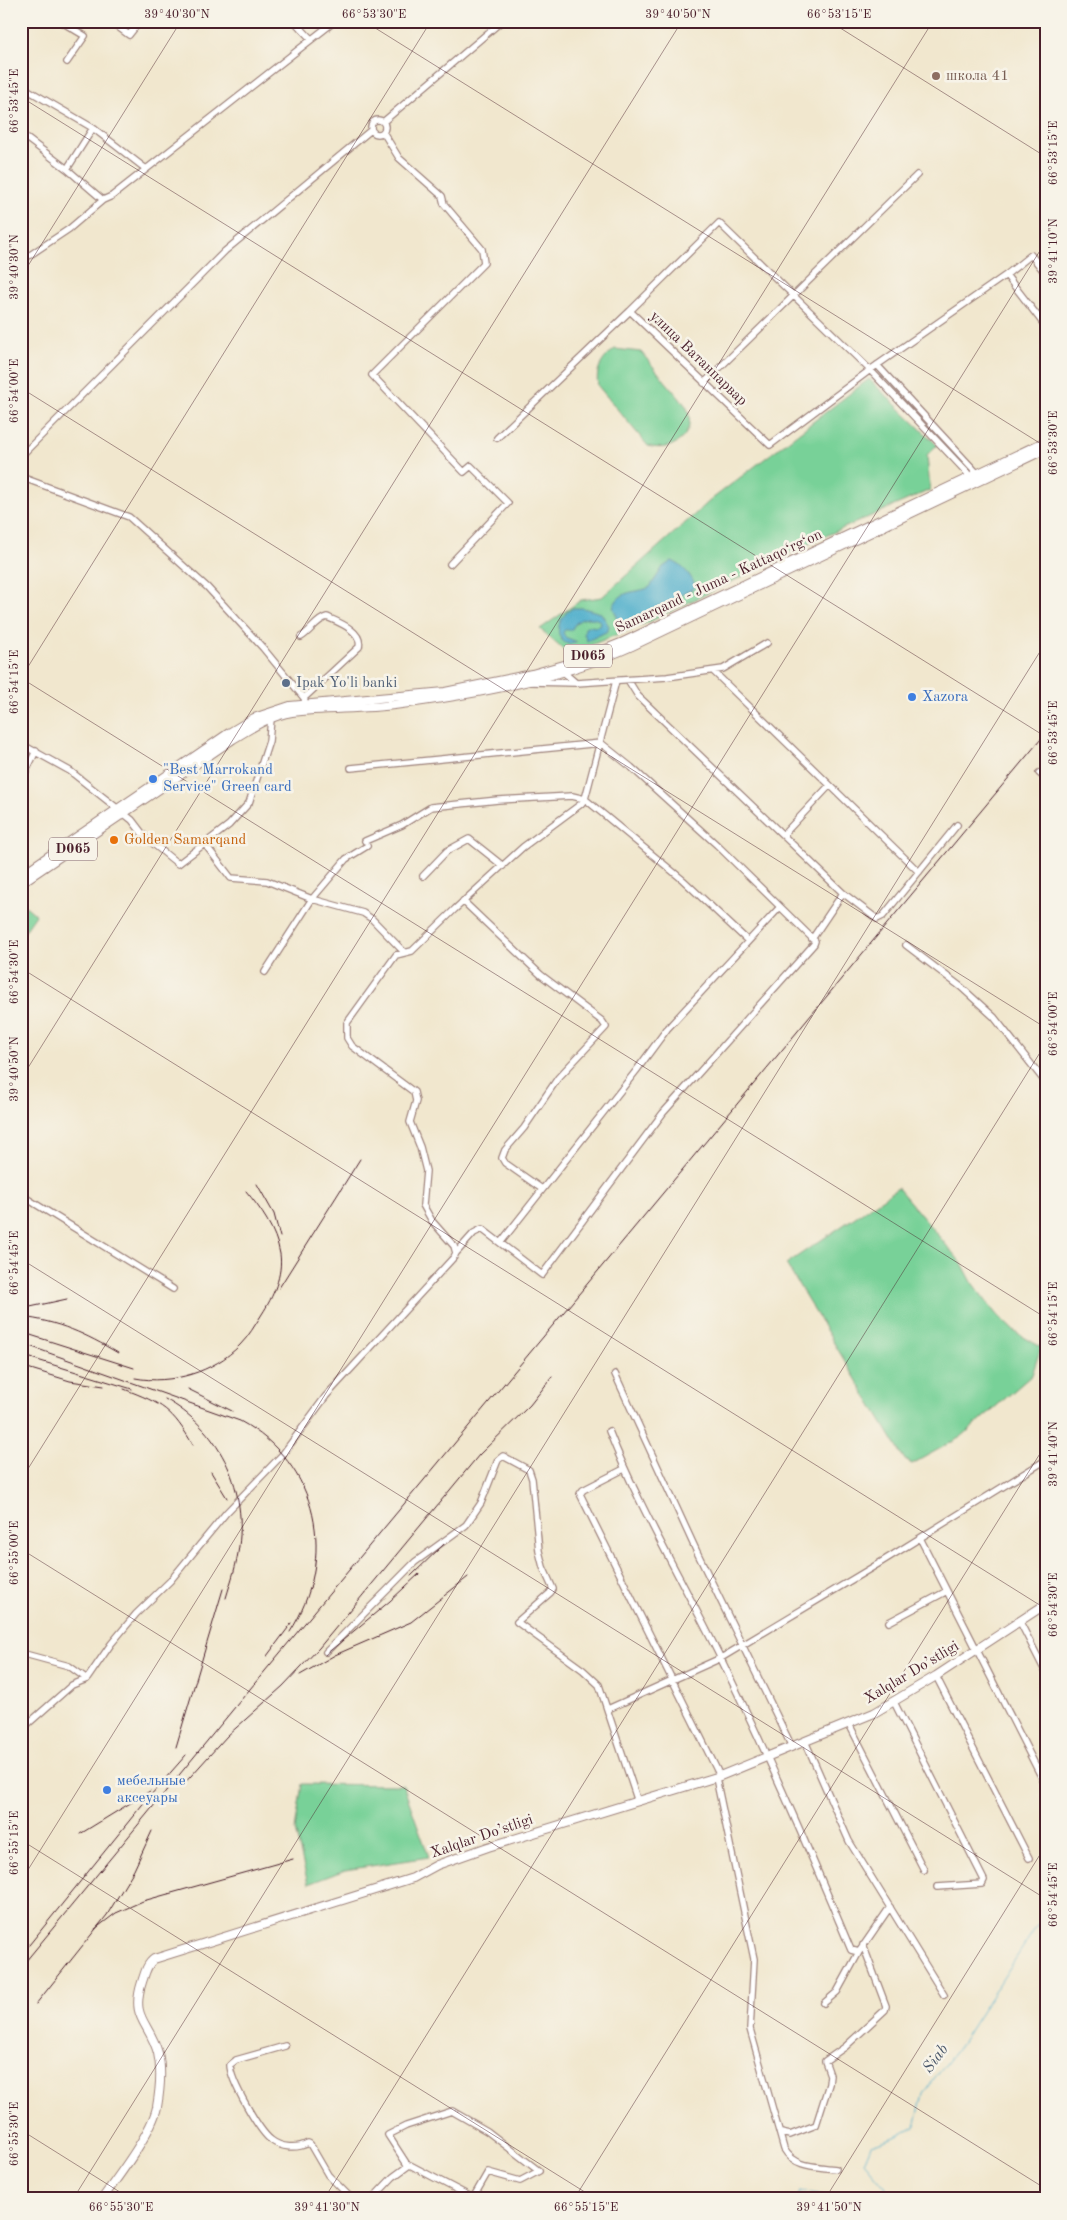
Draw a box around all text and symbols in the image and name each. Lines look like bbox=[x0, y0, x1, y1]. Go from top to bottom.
text: 66°53'30"E bbox=[342, 8, 406, 21]
text: 39°40'50"N bbox=[645, 8, 711, 21]
text: 66°53'15"E bbox=[807, 8, 871, 21]
text: 39°40'30"N bbox=[144, 9, 210, 21]
text: 66°53'45"E bbox=[8, 69, 21, 133]
place label: школа 41 bbox=[946, 69, 1009, 84]
marker: школа 41 bbox=[930, 70, 942, 82]
text: 66°53'15"E bbox=[1047, 121, 1060, 185]
text: 39°41'10"N bbox=[1048, 218, 1060, 284]
text: 39°40'30"N bbox=[9, 234, 21, 300]
street label: улица Ватанпарвар bbox=[646, 309, 750, 409]
text: 66°54'00"E bbox=[8, 359, 21, 423]
text: 66°53'30"E bbox=[1047, 411, 1060, 475]
street label: Samarqand - Juma - Kattaqo‘rg‘on bbox=[613, 527, 825, 637]
road number: D065 bbox=[564, 644, 612, 668]
text: 66°54'15"E bbox=[8, 650, 21, 714]
place label: Ipak Yo'li banki bbox=[296, 676, 397, 691]
marker: Ipak Yo'li banki bbox=[280, 677, 292, 689]
place label: Xazora bbox=[922, 690, 969, 705]
marker: Xazora bbox=[906, 691, 918, 703]
text: 66°53'45"E bbox=[1047, 701, 1060, 765]
place label: "Best Marrokand Service" Green card bbox=[163, 763, 292, 795]
marker: "Best Marrokand Service" Green card bbox=[147, 773, 159, 785]
place label: Golden Samarqand bbox=[124, 833, 247, 848]
marker: Golden Samarqand bbox=[108, 834, 120, 846]
road number: D065 bbox=[49, 838, 97, 861]
text: 66°54'30"E bbox=[8, 940, 21, 1004]
text: 66°54'00"E bbox=[1047, 992, 1060, 1056]
text: 39°40'50"N bbox=[8, 1036, 21, 1102]
text: 66°54'45"E bbox=[8, 1231, 21, 1295]
text: 66°54'15"E bbox=[1047, 1282, 1060, 1346]
text: 39°41'40"N bbox=[1048, 1421, 1060, 1487]
text: 66°55'00"E bbox=[8, 1521, 21, 1585]
text: 66°54'30"E bbox=[1047, 1573, 1060, 1637]
street label: Xalqlar Do’stligi bbox=[862, 1639, 962, 1707]
place label: мебельные аксеуары bbox=[117, 1774, 186, 1806]
marker: мебельные аксеуары bbox=[101, 1784, 113, 1796]
text: 66°55'15"E bbox=[8, 1811, 21, 1875]
street label: Xalqlar Do’stligi bbox=[429, 1812, 535, 1862]
text: 66°54'45"E bbox=[1047, 1863, 1060, 1927]
water label: Siab bbox=[920, 2041, 952, 2076]
text: 66°55'30"E bbox=[8, 2102, 21, 2166]
text: 66°55'30"E bbox=[89, 2201, 153, 2214]
text: 66°55'15"E bbox=[554, 2201, 618, 2214]
text: 39°41'50"N bbox=[796, 2201, 862, 2214]
text: 39°41'30"N bbox=[294, 2202, 360, 2214]

